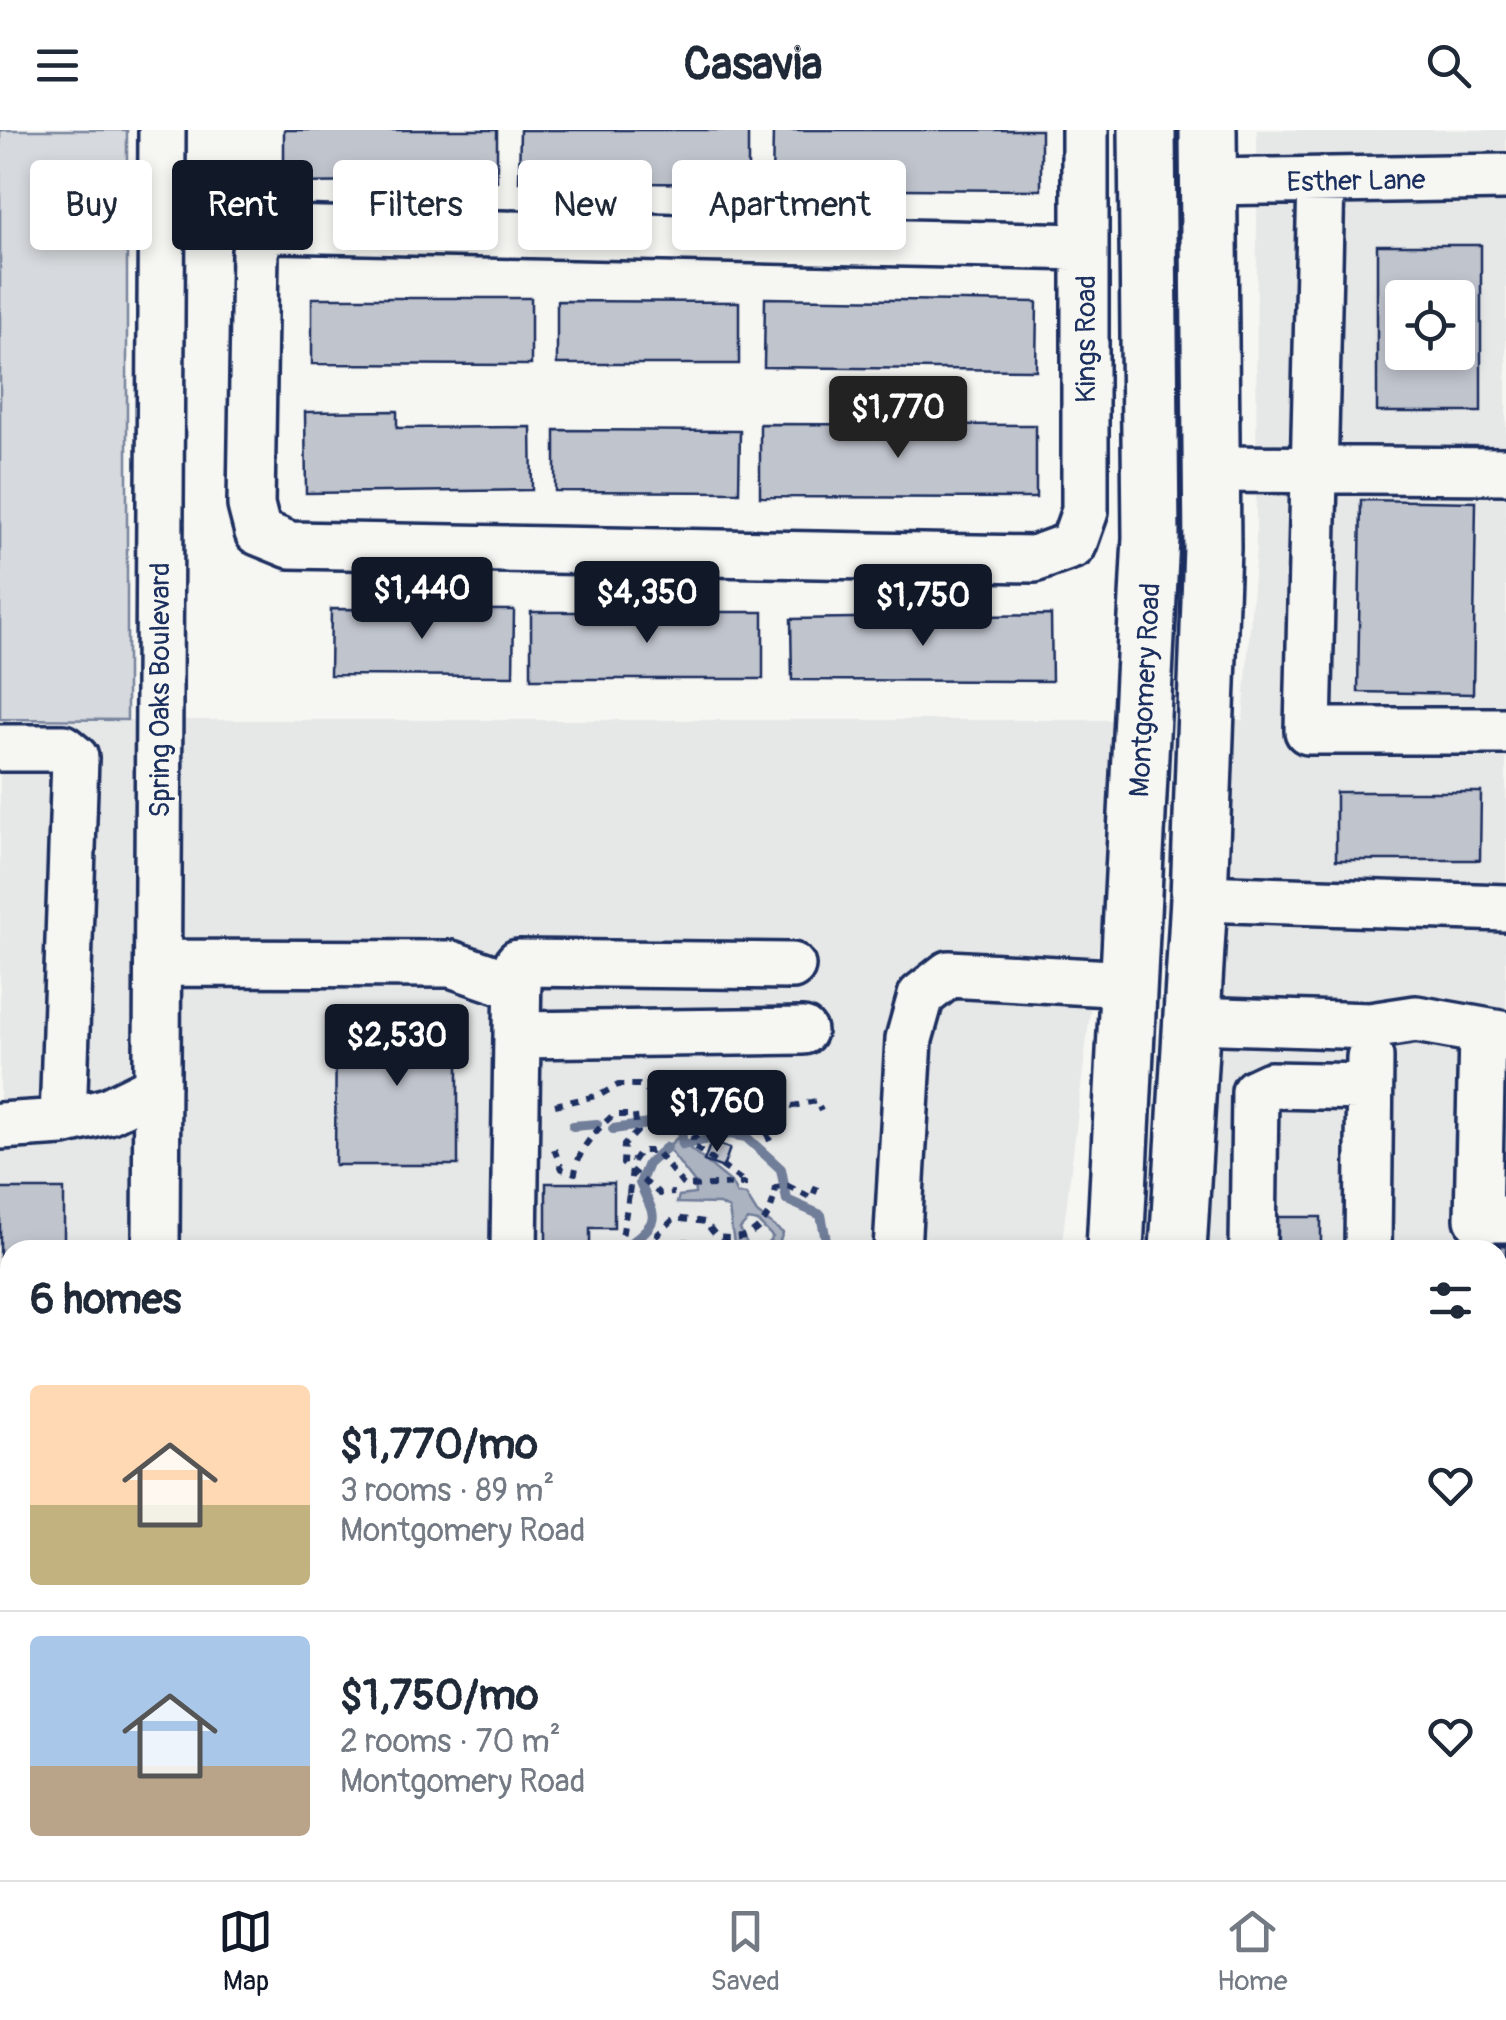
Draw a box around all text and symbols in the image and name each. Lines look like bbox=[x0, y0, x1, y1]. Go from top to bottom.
text: Casavia bbox=[684, 37, 822, 93]
icon: menu bbox=[30, 38, 85, 93]
icon: search bbox=[1421, 38, 1476, 93]
chip: Buy bbox=[30, 160, 152, 250]
chip: Rent bbox=[172, 160, 313, 250]
chip: Filters bbox=[333, 160, 498, 250]
chip: New bbox=[518, 160, 652, 250]
chip: Apartment bbox=[672, 160, 906, 250]
street label: Esther Lane bbox=[1286, 163, 1426, 200]
street label: Kings Road bbox=[1069, 275, 1104, 403]
map controls bbox=[1385, 280, 1475, 370]
button: locate bbox=[1385, 280, 1475, 370]
pin: $1,770 bbox=[817, 376, 979, 461]
text: $1,770 bbox=[851, 388, 945, 428]
pin: $1,440 bbox=[341, 557, 503, 642]
pin: $4,350 bbox=[566, 561, 728, 646]
street label: Spring Oaks Boulevard bbox=[143, 562, 178, 818]
pin: $1,750 bbox=[842, 564, 1004, 649]
text: $1,440 bbox=[374, 569, 470, 609]
text: $4,350 bbox=[596, 573, 698, 613]
text: $1,750 bbox=[876, 576, 970, 616]
street label: Montgomery Road bbox=[1122, 582, 1169, 798]
pin: $2,530 bbox=[316, 1004, 478, 1089]
text: $2,530 bbox=[347, 1016, 447, 1056]
pin: $1,760 bbox=[636, 1070, 798, 1155]
text: $1,760 bbox=[669, 1082, 765, 1122]
icon: filters bbox=[1423, 1273, 1478, 1328]
text: 6 homes bbox=[30, 1274, 181, 1326]
text: $1,770/mo bbox=[340, 1419, 538, 1471]
icon: home bbox=[110, 1425, 230, 1545]
icon: heart bbox=[1423, 1458, 1478, 1513]
text: 3 rooms · 89 m² bbox=[340, 1471, 554, 1511]
text: Montgomery Road bbox=[340, 1511, 585, 1551]
text: $1,750/mo bbox=[340, 1670, 538, 1722]
icon: home bbox=[110, 1676, 230, 1796]
icon: heart bbox=[1423, 1709, 1478, 1764]
text: 2 rooms · 70 m² bbox=[340, 1722, 561, 1762]
text: Montgomery Road bbox=[340, 1762, 585, 1802]
tab: Map bbox=[218, 1904, 273, 1999]
tab: Saved bbox=[710, 1904, 780, 1999]
tab: Home bbox=[1217, 1904, 1287, 1999]

